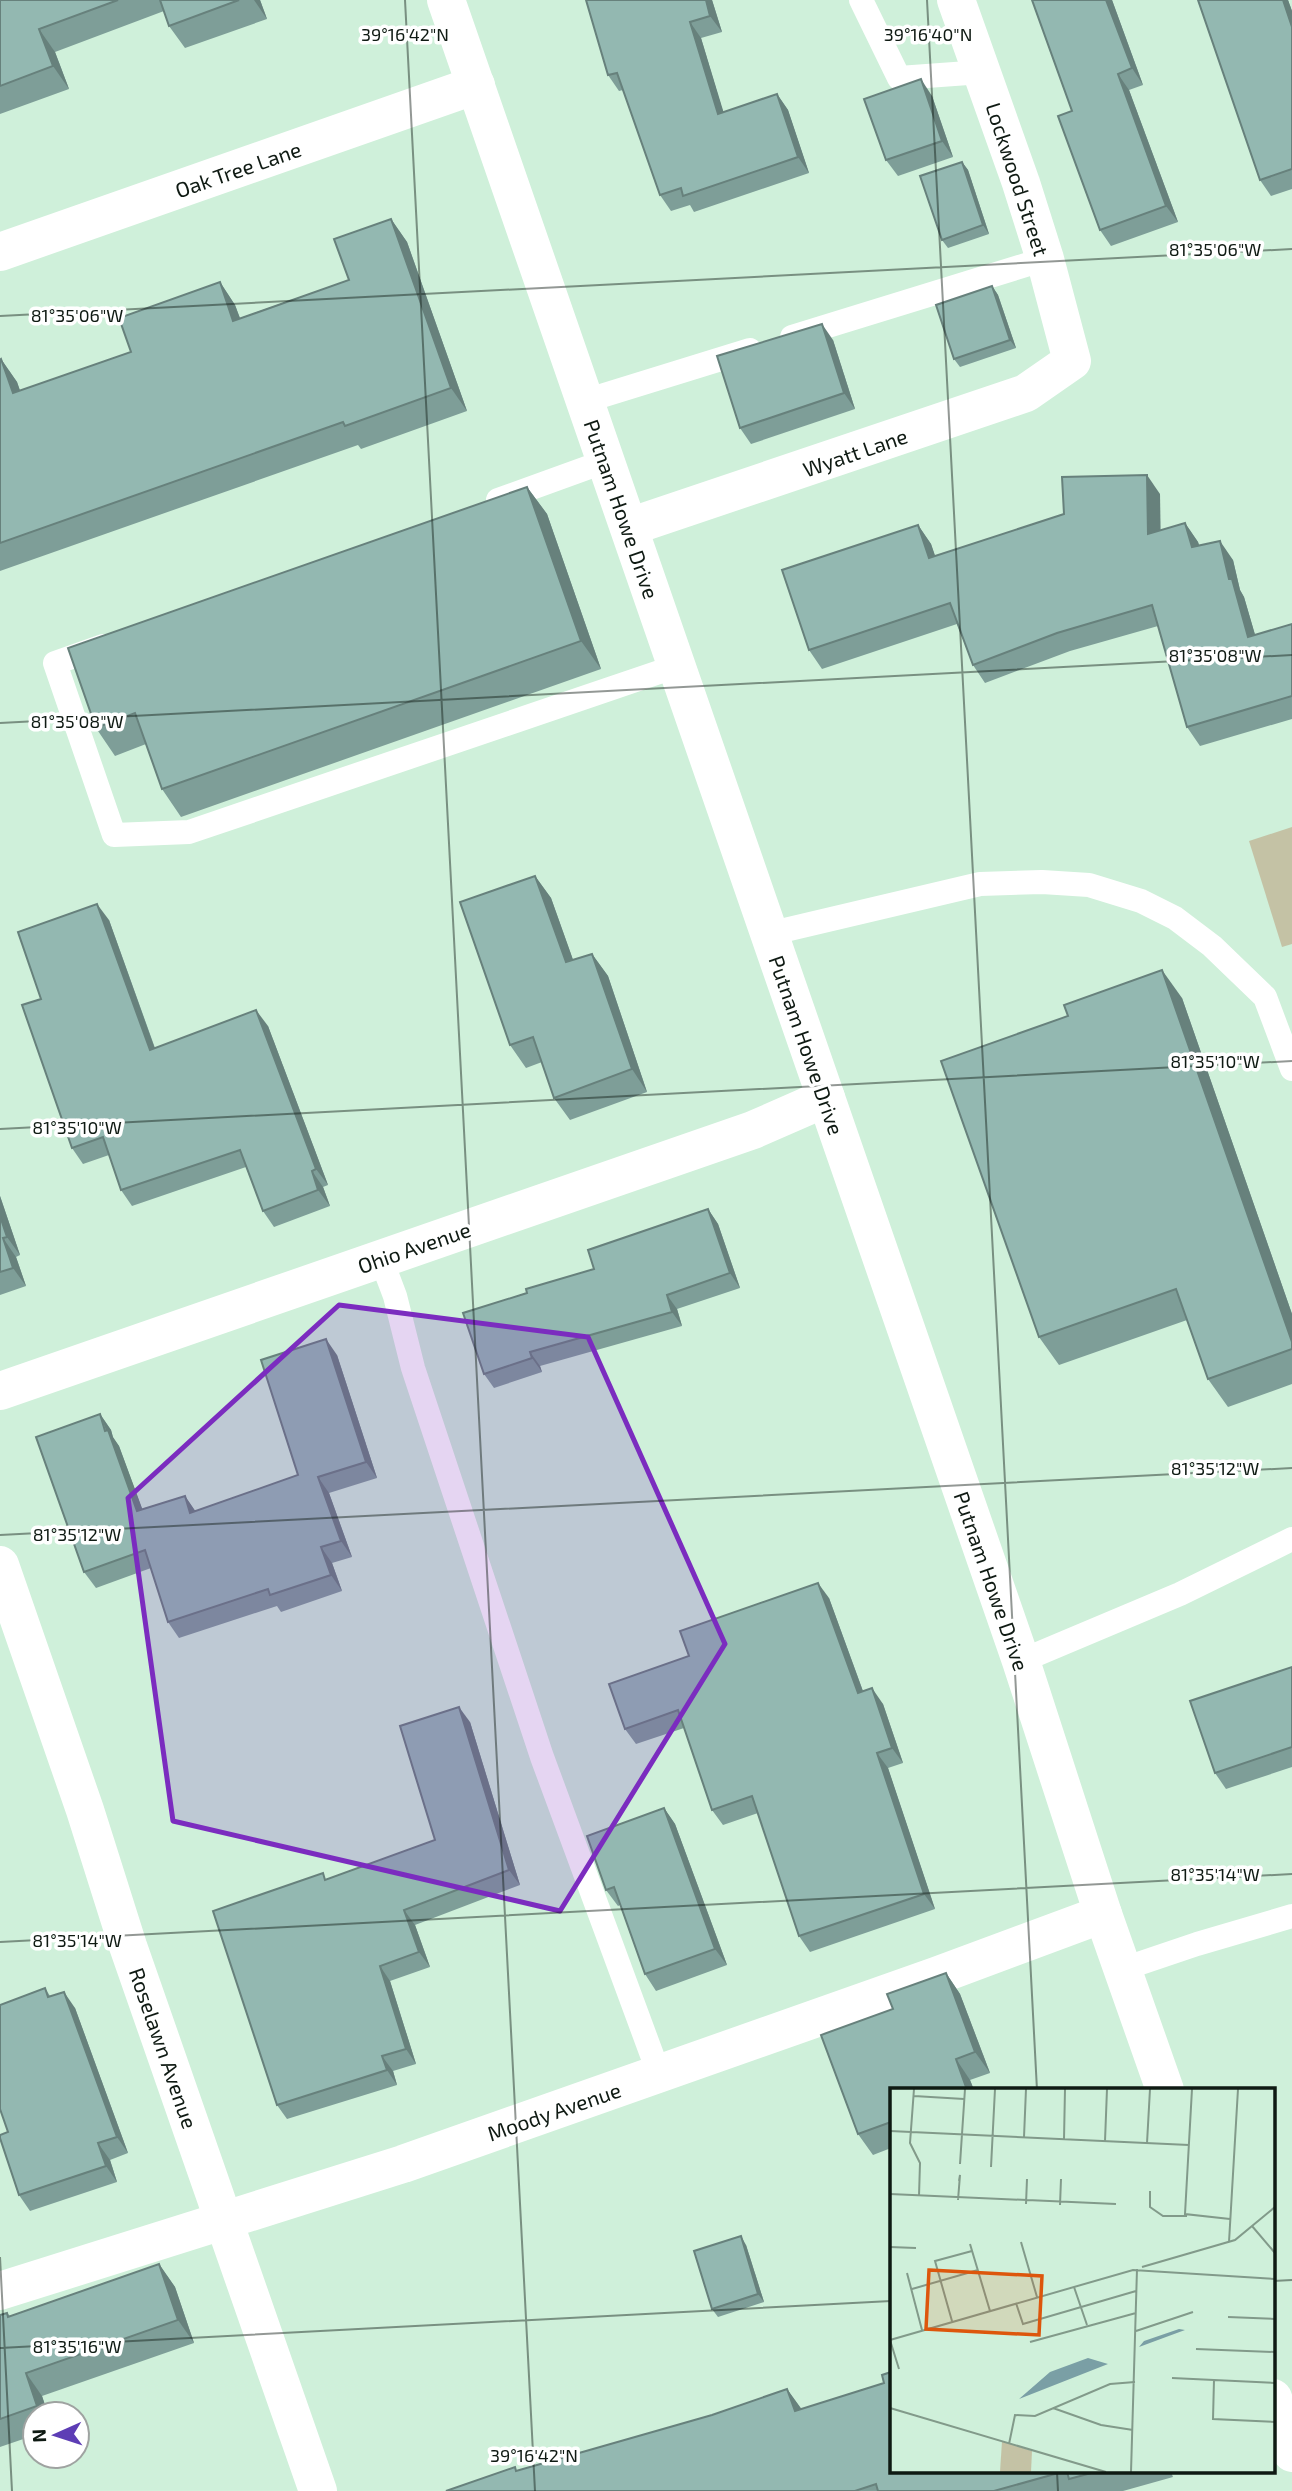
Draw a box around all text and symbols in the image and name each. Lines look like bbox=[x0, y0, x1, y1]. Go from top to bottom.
text: 39°16'42"N bbox=[361, 23, 449, 45]
text: 39°16'40"N bbox=[884, 23, 972, 45]
street label: Lockwood Street bbox=[981, 99, 1055, 259]
street label: Oak Tree Lane bbox=[172, 136, 304, 202]
text: 81°35'06"W bbox=[1169, 238, 1261, 260]
text: 81°35'06"W bbox=[31, 304, 123, 326]
street label: Putnam Howe Drive bbox=[580, 416, 664, 602]
street label: Wyatt Lane bbox=[799, 422, 911, 482]
text: 81°35'08"W bbox=[1168, 644, 1262, 666]
text: 81°35'08"W bbox=[30, 710, 124, 732]
street label: Putnam Howe Drive bbox=[765, 952, 849, 1138]
text: 81°35'10"W bbox=[1170, 1050, 1260, 1072]
text: 81°35'10"W bbox=[32, 1116, 122, 1138]
street label: Ohio Avenue bbox=[354, 1216, 474, 1278]
text: 81°35'12"W bbox=[1171, 1457, 1259, 1479]
street label: Putnam Howe Drive bbox=[950, 1488, 1034, 1674]
text: 81°35'12"W bbox=[33, 1523, 121, 1545]
text: 81°35'14"W bbox=[1170, 1863, 1260, 1885]
text: 81°35'14"W bbox=[32, 1929, 122, 1951]
street label: Roselawn Avenue bbox=[125, 1964, 203, 2132]
street label: Moody Avenue bbox=[484, 2076, 624, 2146]
inset map bbox=[890, 2088, 1274, 2474]
text: 81°35'16"W bbox=[33, 2335, 121, 2357]
north arrow bbox=[21, 2400, 91, 2470]
text: N bbox=[27, 2428, 50, 2443]
text: 39°16'42"N bbox=[490, 2444, 578, 2466]

